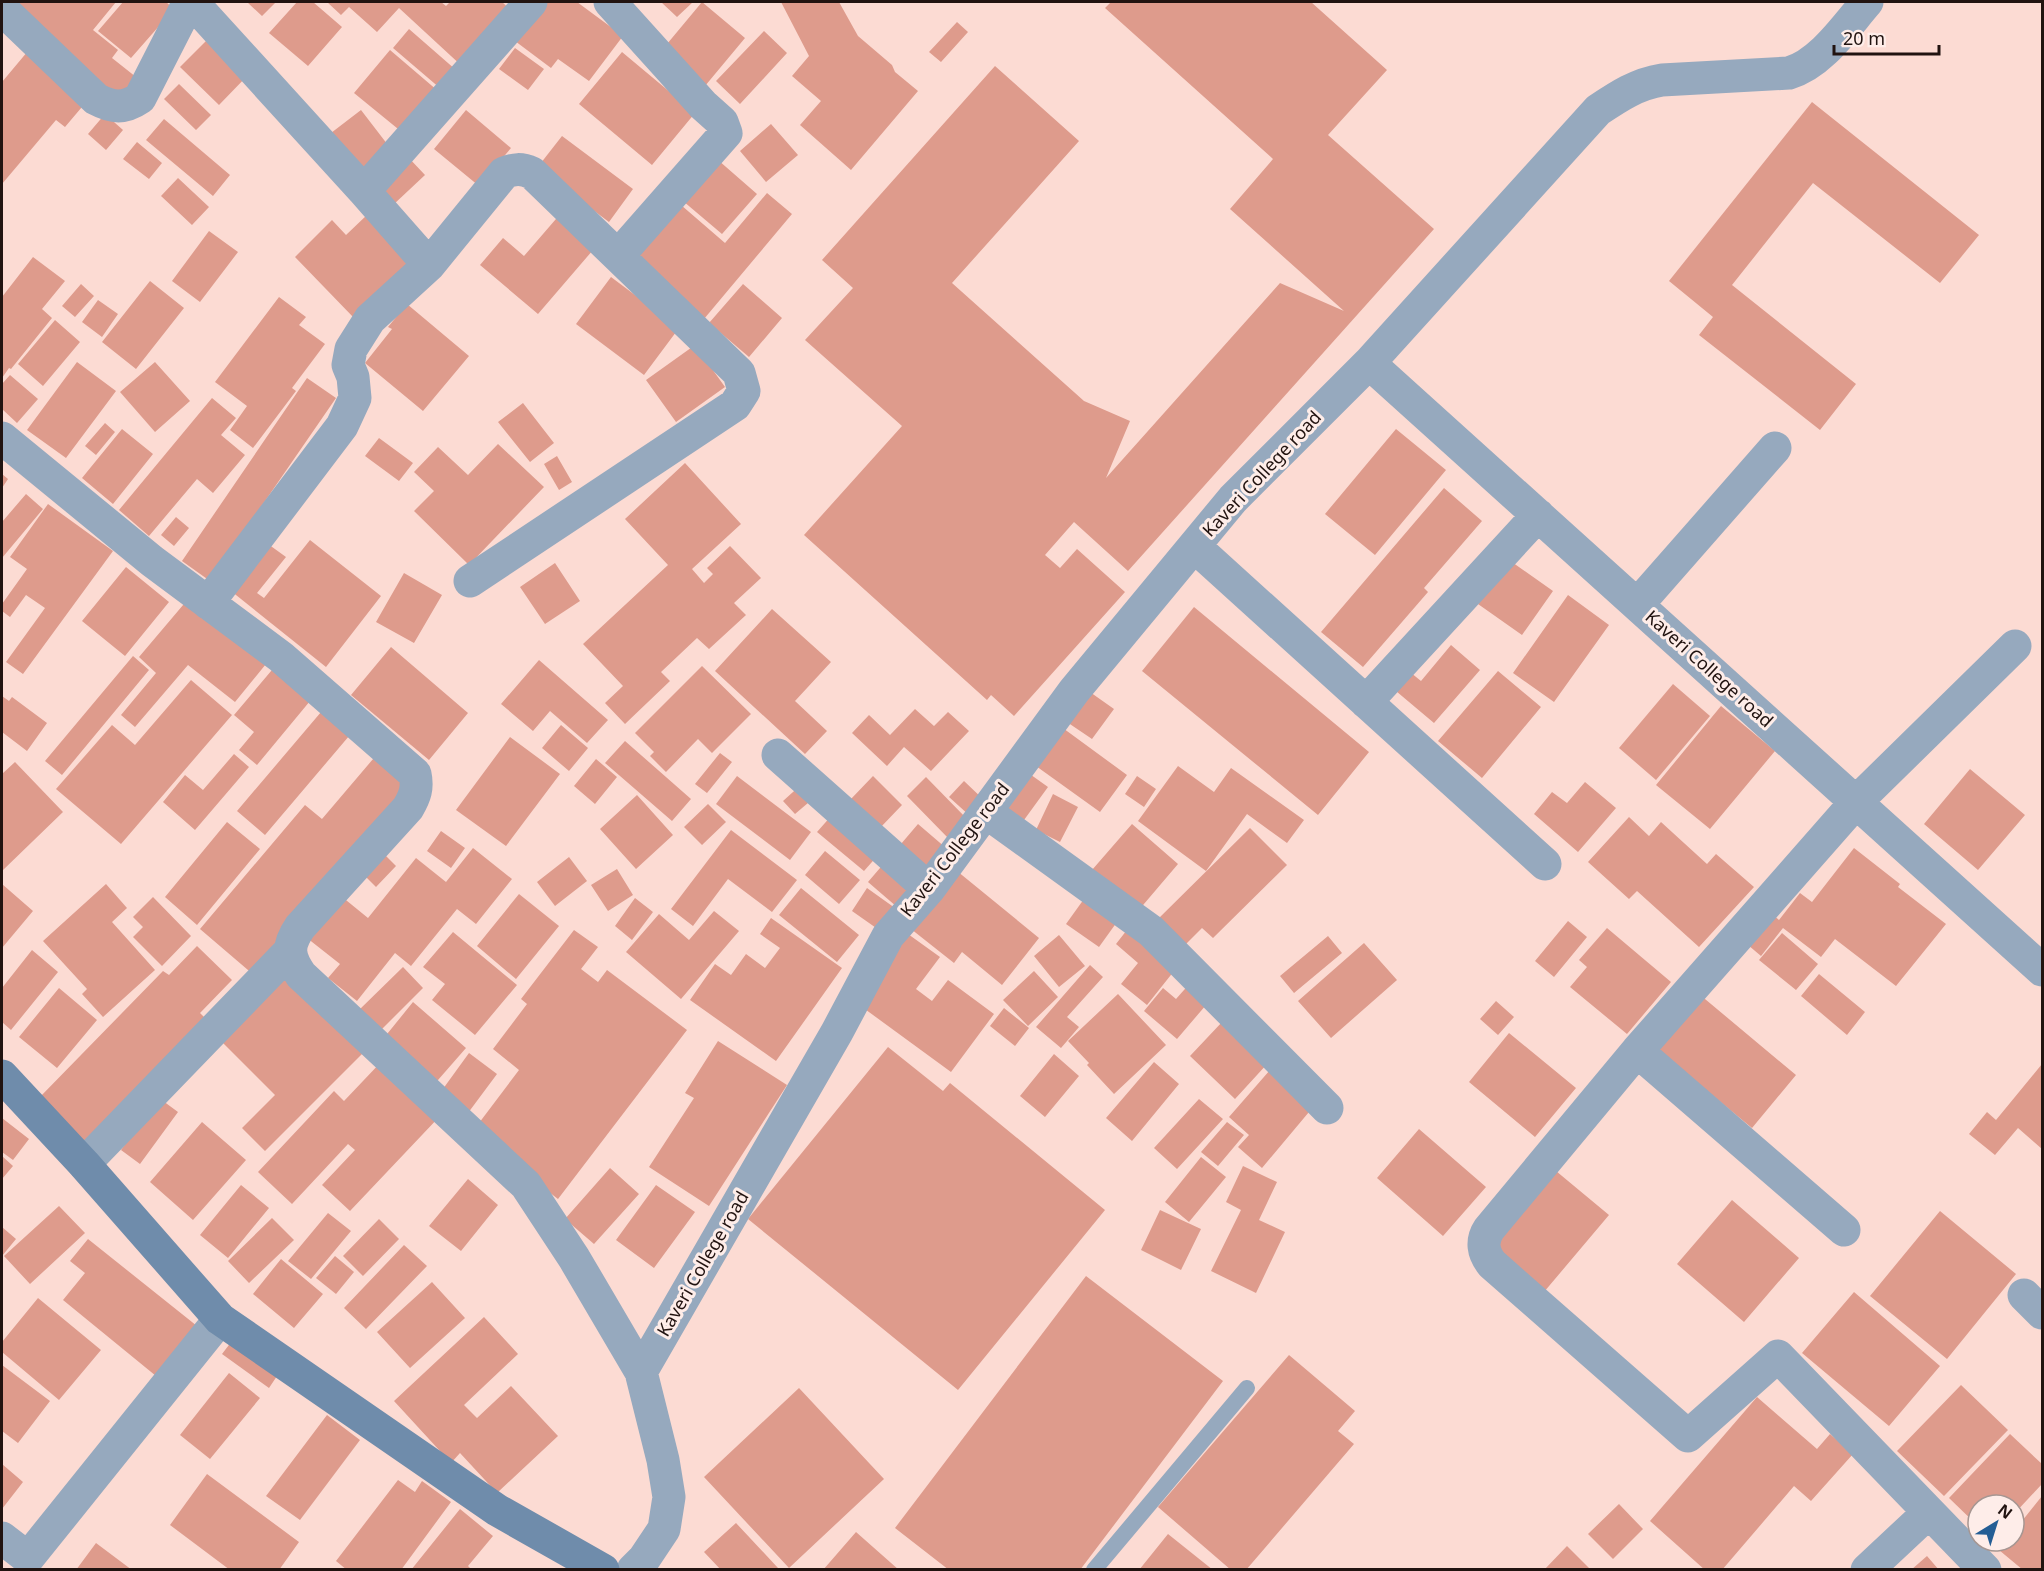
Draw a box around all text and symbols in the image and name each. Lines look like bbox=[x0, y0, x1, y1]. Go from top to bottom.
scale bar bbox=[1834, 18, 1939, 56]
text: 20 m bbox=[1843, 26, 1885, 50]
street label: Kaveri College road bbox=[1197, 405, 1326, 541]
street label: Kaveri College road bbox=[1641, 604, 1779, 732]
street label: Kaveri College road bbox=[894, 777, 1014, 921]
street label: Kaveri College road bbox=[651, 1186, 754, 1341]
north arrow bbox=[1966, 1493, 2026, 1553]
text: N bbox=[1993, 1499, 2017, 1524]

